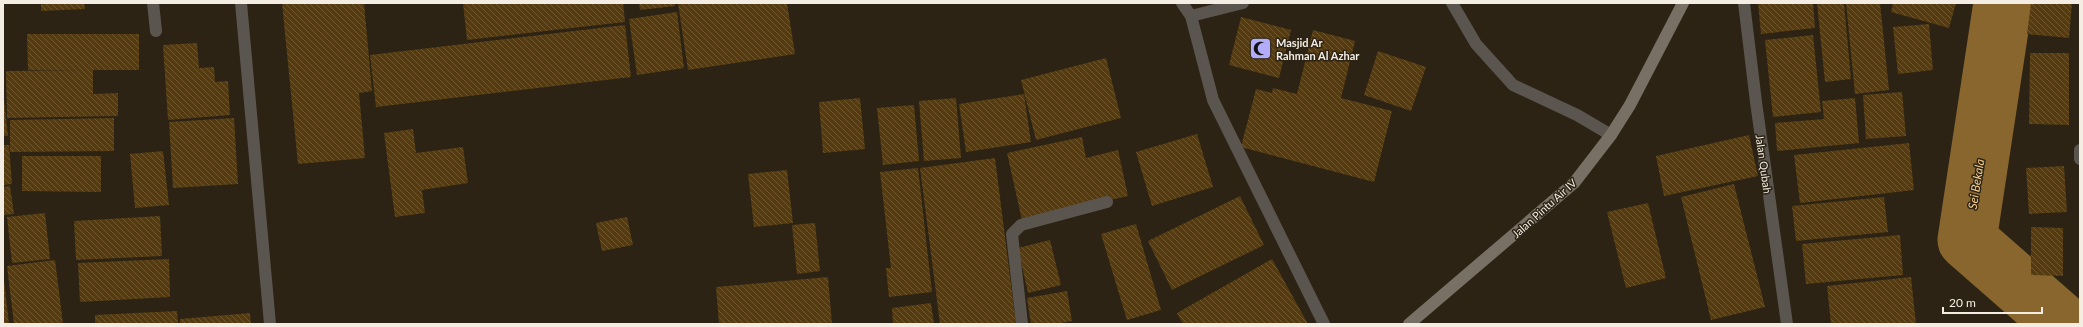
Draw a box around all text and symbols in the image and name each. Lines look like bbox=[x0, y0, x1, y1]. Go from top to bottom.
mosque icon: Masjid Ar Rahman Al Azhar bbox=[1247, 35, 1273, 61]
place label: Masjid Ar Rahman Al Azhar bbox=[1276, 36, 1360, 62]
street label: Jalan Qubah bbox=[1753, 134, 1775, 194]
water label: Sei Bekala bbox=[1965, 158, 1987, 210]
street label: Jalan Pintu Air IV bbox=[1509, 175, 1579, 240]
scale bar bbox=[1943, 289, 2042, 315]
text: 20 m bbox=[1949, 295, 1976, 310]

